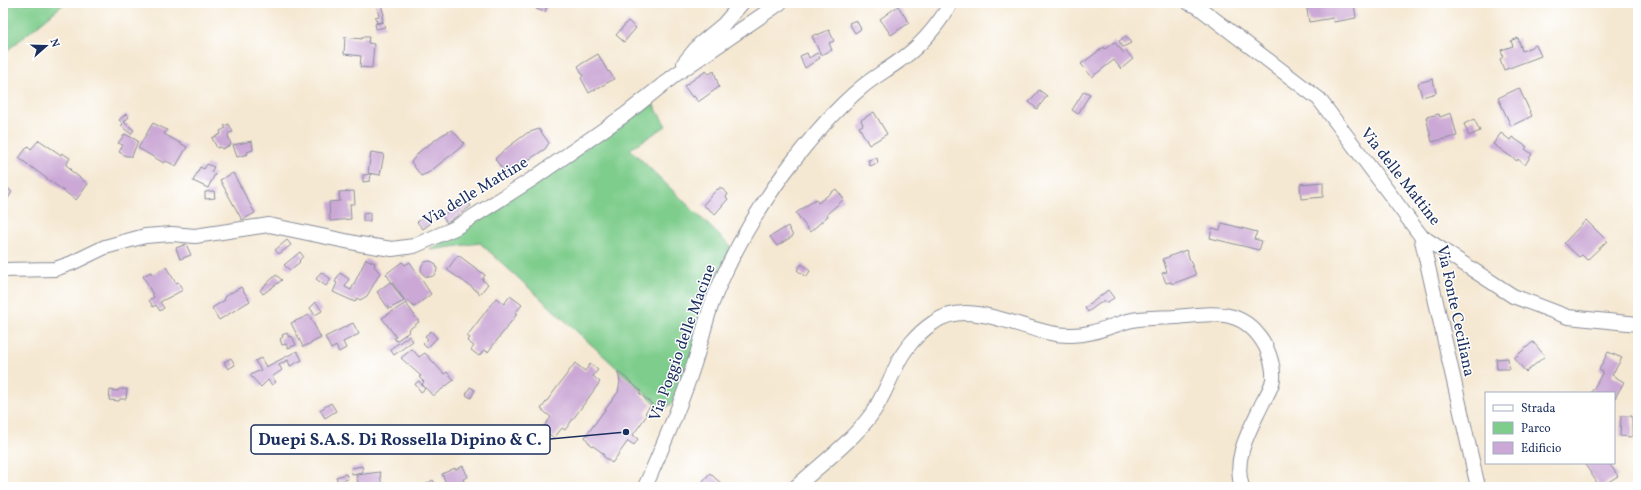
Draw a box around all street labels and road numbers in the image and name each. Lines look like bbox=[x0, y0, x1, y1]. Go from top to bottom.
street label: Via delle Mattine bbox=[1355, 123, 1445, 231]
street label: Via delle Mattine bbox=[419, 152, 533, 232]
street label: Via Fonte Ceciliana bbox=[1430, 243, 1480, 379]
street label: Via Poggio delle Macine bbox=[644, 261, 722, 425]

